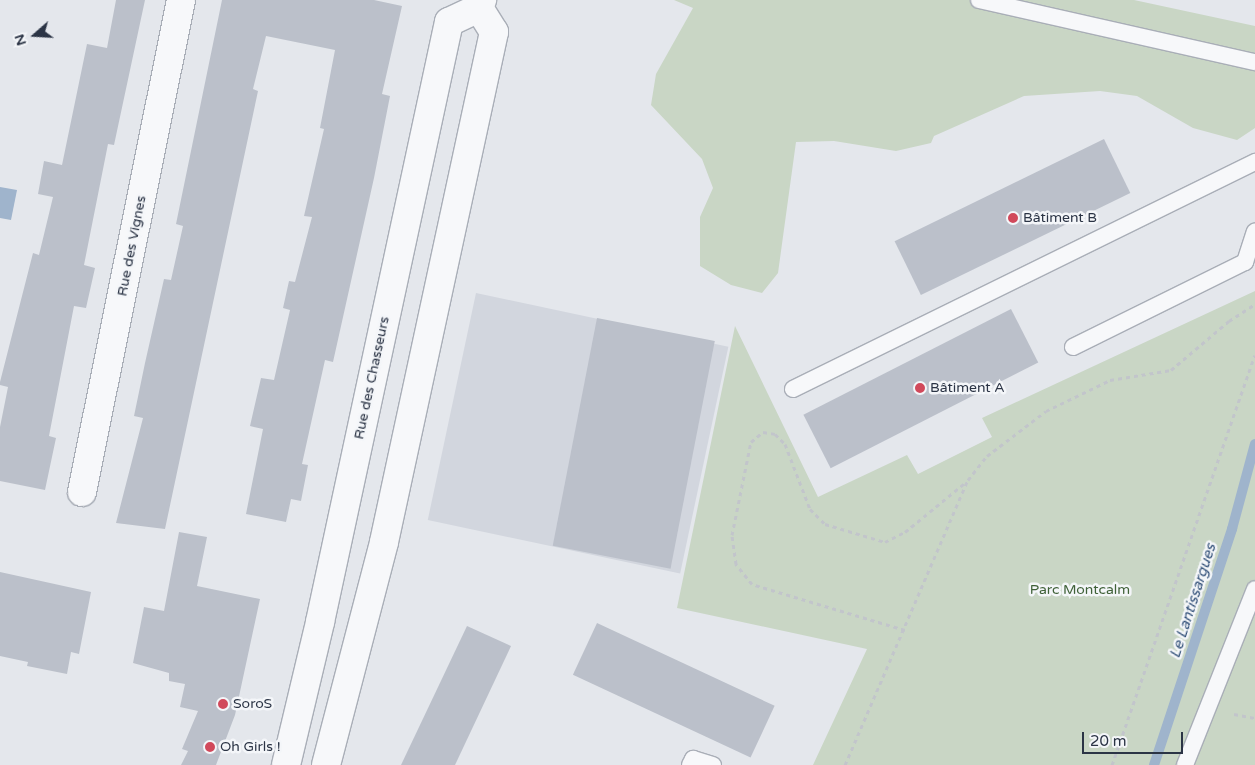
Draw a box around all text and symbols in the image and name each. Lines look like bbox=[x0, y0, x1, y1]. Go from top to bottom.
north arrow bbox=[10, 10, 60, 60]
text: N bbox=[10, 32, 30, 48]
street label: Rue des Vignes bbox=[114, 194, 150, 298]
place label: Bâtiment B bbox=[1023, 210, 1097, 226]
marker: Bâtiment B bbox=[1007, 212, 1019, 224]
street label: Rue des Chasseurs bbox=[351, 315, 393, 441]
place label: Bâtiment A bbox=[930, 380, 1005, 396]
marker: Bâtiment A bbox=[914, 382, 926, 394]
water label: Le Lantissargues bbox=[1166, 542, 1220, 660]
park label: Parc Montcalm bbox=[1030, 582, 1130, 598]
place label: SoroS bbox=[233, 696, 272, 712]
marker: SoroS bbox=[217, 698, 229, 710]
scale bar bbox=[1085, 722, 1186, 754]
text: 20 m bbox=[1090, 732, 1127, 750]
place label: Oh Girls ! bbox=[220, 739, 281, 755]
marker: Oh Girls ! bbox=[204, 741, 216, 753]

